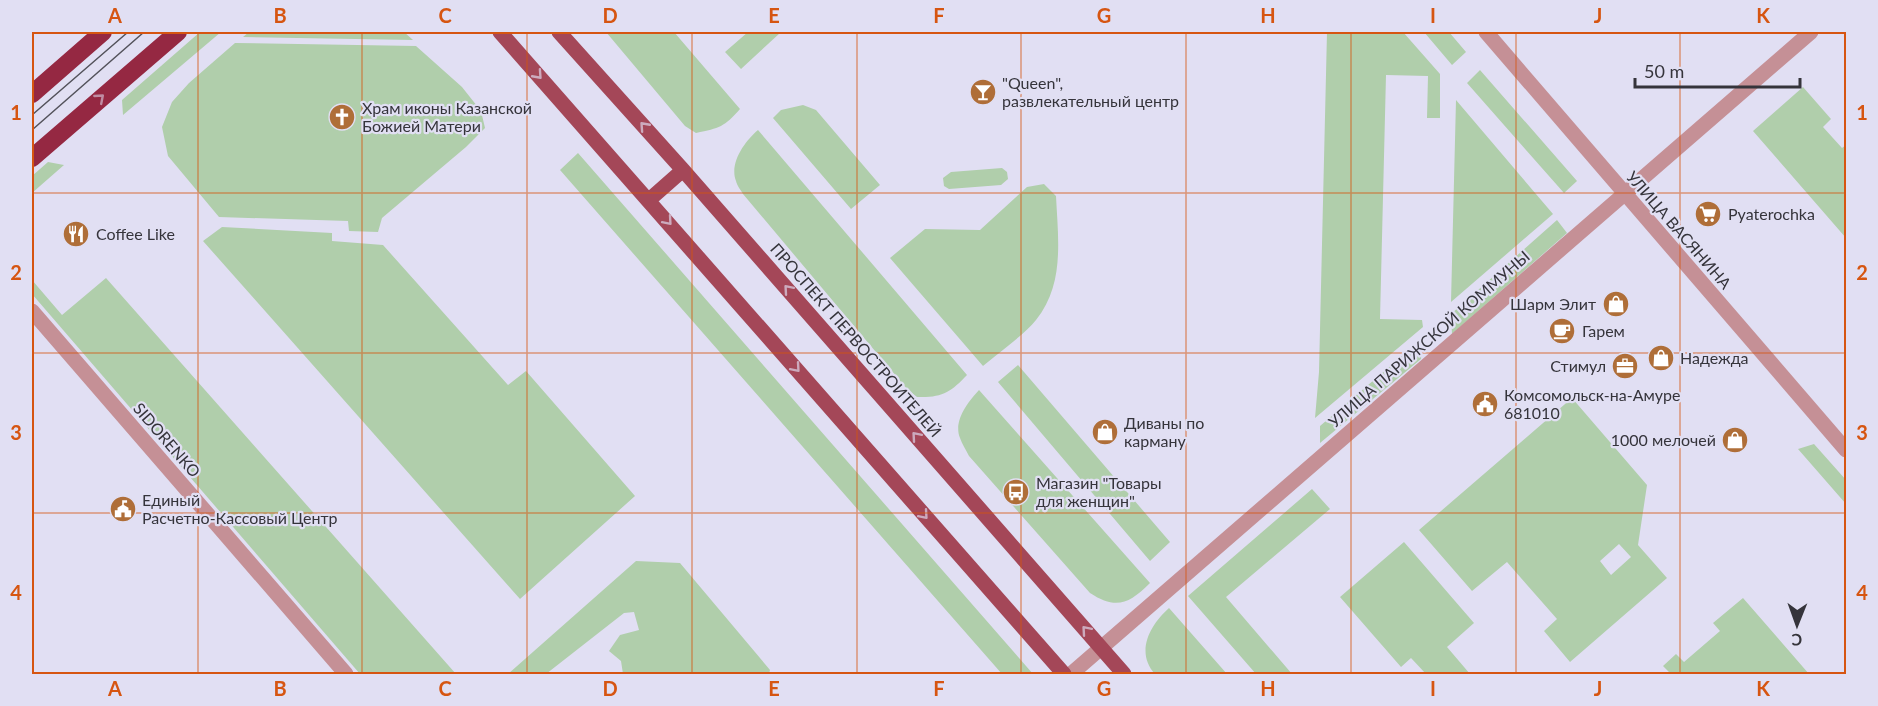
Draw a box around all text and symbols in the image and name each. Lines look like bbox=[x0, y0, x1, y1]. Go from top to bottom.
text: A bbox=[107, 3, 122, 27]
text: B bbox=[273, 3, 287, 27]
text: C bbox=[438, 3, 452, 27]
text: D bbox=[602, 3, 618, 27]
text: E bbox=[768, 3, 780, 27]
text: F bbox=[933, 3, 945, 27]
text: G bbox=[1097, 3, 1111, 27]
text: H bbox=[1260, 3, 1276, 27]
text: I bbox=[1430, 3, 1436, 27]
text: J bbox=[1594, 3, 1602, 27]
text: K bbox=[1756, 3, 1770, 27]
scale bar bbox=[1635, 51, 1800, 89]
text: 50 m bbox=[1644, 60, 1684, 82]
one-way arrow bbox=[531, 68, 542, 79]
place label: "Queen", развлекательный центр bbox=[1002, 73, 1179, 110]
bar icon: "Queen", развлекательный центр bbox=[968, 77, 998, 107]
one-way arrow bbox=[93, 95, 104, 106]
place label: Храм иконы Казанской Божией Матери bbox=[362, 98, 532, 135]
text: 1 bbox=[10, 100, 22, 124]
text: 1 bbox=[1856, 100, 1868, 124]
church icon: Храм иконы Казанской Божией Матери bbox=[327, 102, 357, 132]
one-way arrow bbox=[640, 123, 651, 133]
street label: УЛИЦА ВАСЯНИНА bbox=[1623, 167, 1736, 293]
supermarket icon: Pyaterochka bbox=[1693, 199, 1723, 229]
place label: Pyaterochka bbox=[1728, 204, 1815, 223]
one-way arrow bbox=[661, 214, 672, 225]
restaurant icon: Coffee Like bbox=[61, 219, 91, 249]
place label: Coffee Like bbox=[96, 224, 175, 243]
street label: ПРОСПЕКТ ПЕРВОСТРОИТЕЛЕЙ bbox=[767, 239, 946, 440]
street label: УЛИЦА ПАРИЖСКОЙ КОММУНЫ bbox=[1324, 246, 1533, 431]
text: 2 bbox=[10, 260, 22, 284]
text: 2 bbox=[1856, 260, 1868, 284]
one-way arrow bbox=[784, 285, 795, 296]
shop icon: Шарм Элит bbox=[1601, 289, 1631, 319]
place label: Шарм Элит bbox=[1510, 294, 1596, 313]
cafe icon: Гарем bbox=[1547, 316, 1577, 346]
place label: Гарем bbox=[1582, 321, 1625, 340]
shop icon: Надежда bbox=[1646, 343, 1676, 373]
place label: Надежда bbox=[1680, 348, 1749, 367]
office icon: Стимул bbox=[1610, 351, 1640, 381]
place label: Стимул bbox=[1550, 356, 1606, 375]
one-way arrow bbox=[789, 361, 800, 372]
place label: Комсомольск-на-Амуре 681010 bbox=[1504, 385, 1680, 422]
public building icon: Комсомольск-на-Амуре 681010 bbox=[1470, 389, 1500, 419]
street label: SIDORENKO bbox=[130, 399, 205, 481]
place label: Диваны по карману bbox=[1124, 413, 1204, 450]
shop icon: Диваны по карману bbox=[1090, 417, 1120, 447]
text: 3 bbox=[10, 420, 22, 444]
text: 3 bbox=[1856, 420, 1868, 444]
shop icon: 1000 мелочей bbox=[1720, 425, 1750, 455]
place label: 1000 мелочей bbox=[1611, 430, 1716, 449]
one-way arrow bbox=[912, 432, 923, 443]
place label: Магазин "Товары для женщин" bbox=[1036, 473, 1161, 510]
bus stop icon: Магазин "Товары для женщин" bbox=[1001, 477, 1031, 507]
place label: Единый Расчетно-Кассовый Центр bbox=[142, 490, 338, 527]
public building icon: Единый Расчетно-Кассовый Центр bbox=[108, 494, 138, 524]
one-way arrow bbox=[917, 508, 928, 519]
text: 4 bbox=[10, 580, 22, 604]
text: 4 bbox=[1856, 580, 1868, 604]
north arrow bbox=[1767, 595, 1827, 655]
one-way arrow bbox=[1082, 626, 1093, 637]
text: С bbox=[1791, 631, 1802, 650]
text: A bbox=[107, 676, 122, 700]
text: B bbox=[273, 676, 287, 700]
text: C bbox=[438, 676, 452, 700]
text: D bbox=[602, 676, 618, 700]
text: E bbox=[768, 676, 780, 700]
text: F bbox=[933, 676, 945, 700]
text: G bbox=[1097, 676, 1111, 700]
text: H bbox=[1260, 676, 1276, 700]
text: I bbox=[1430, 676, 1436, 700]
text: J bbox=[1594, 676, 1602, 700]
text: K bbox=[1756, 676, 1770, 700]

